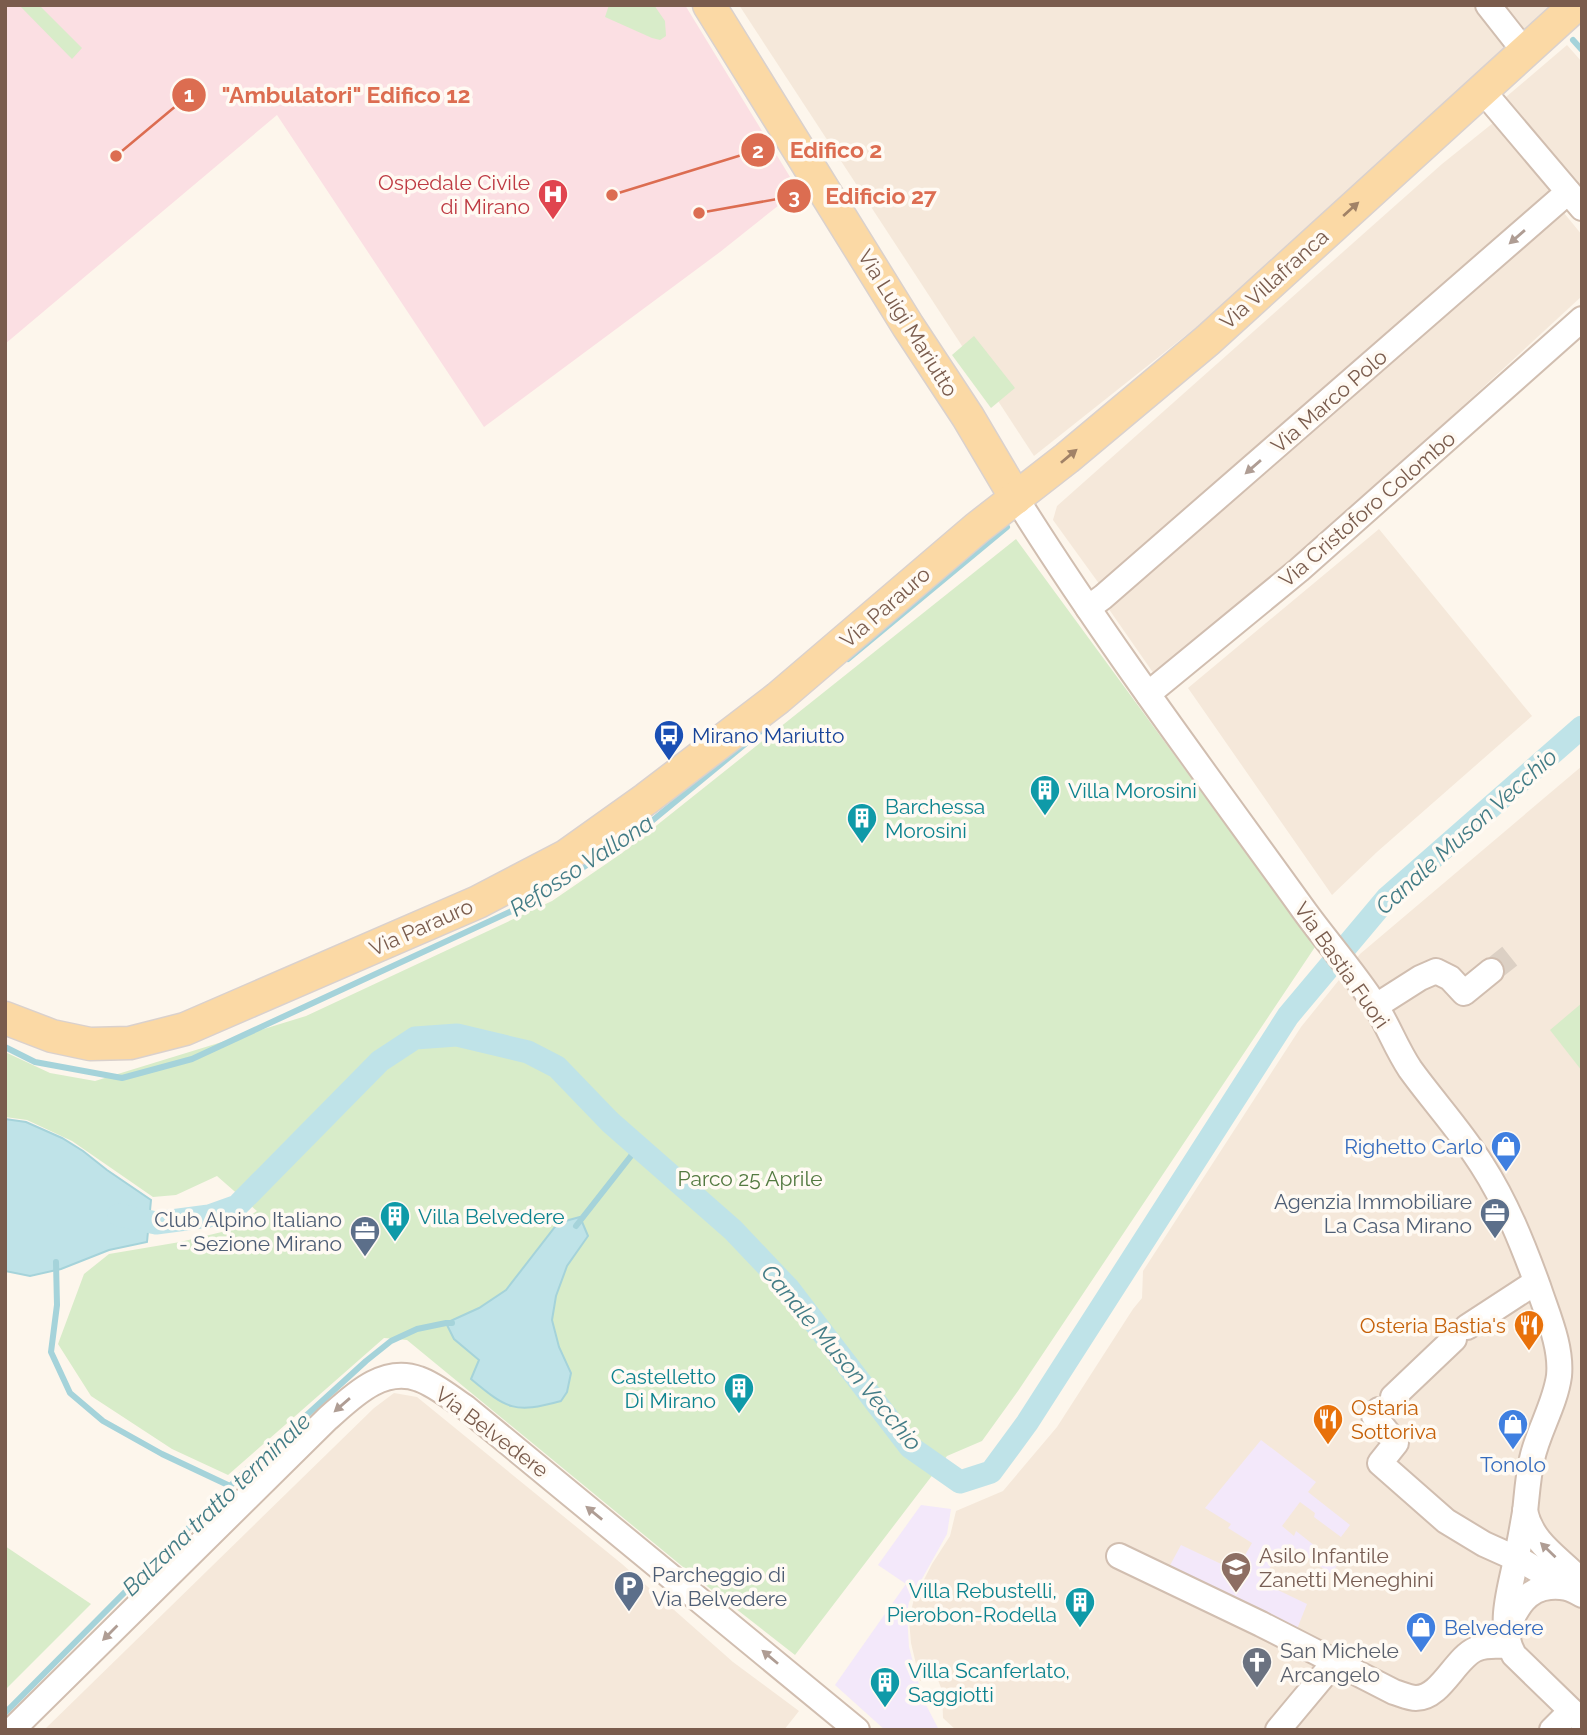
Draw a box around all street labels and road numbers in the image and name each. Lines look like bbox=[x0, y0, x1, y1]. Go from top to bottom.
street label: Via Villafranca bbox=[1215, 224, 1333, 334]
street label: Via Luigi Mariutto bbox=[853, 245, 963, 401]
street label: Via Marco Polo bbox=[1266, 344, 1392, 458]
street label: Via Cristoforo Colombo bbox=[1274, 426, 1460, 592]
street label: Via Parauro bbox=[835, 561, 935, 653]
street label: Via Parauro bbox=[365, 893, 477, 961]
street label: Via Bastia Fuori bbox=[1289, 897, 1395, 1033]
street label: Via Belvedere bbox=[430, 1381, 554, 1483]

